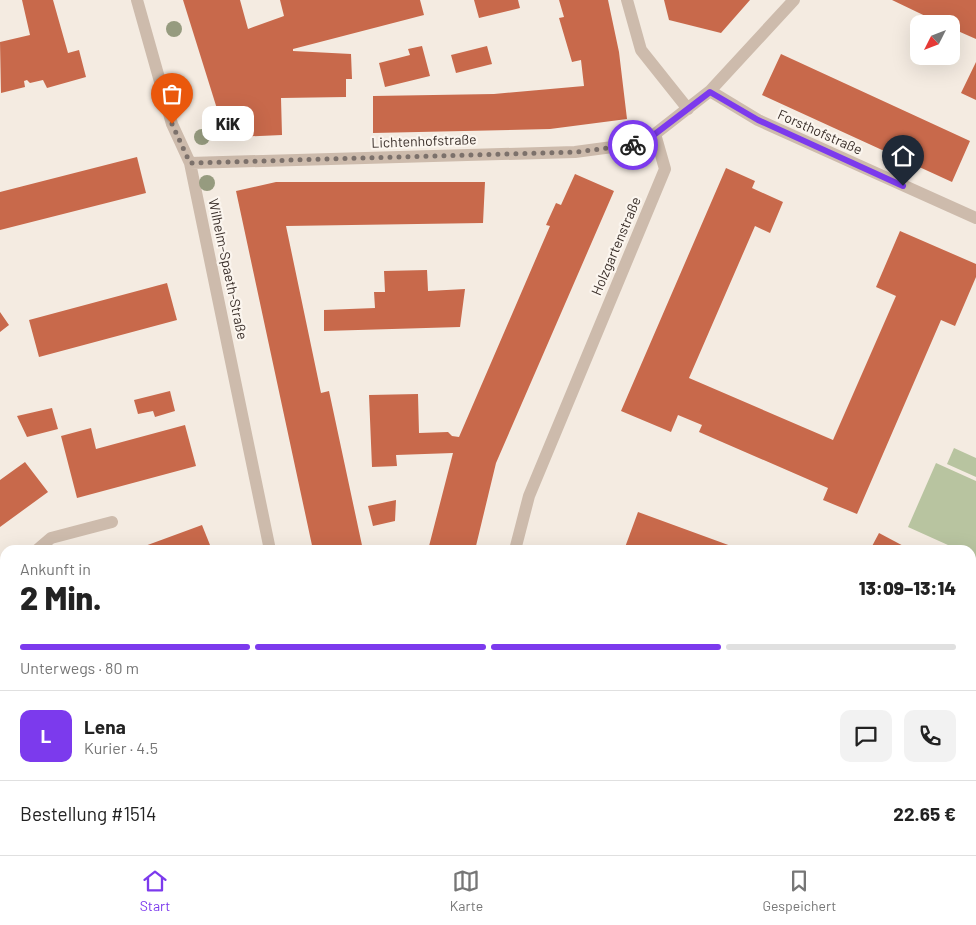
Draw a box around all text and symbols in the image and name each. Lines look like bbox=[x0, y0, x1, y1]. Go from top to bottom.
north arrow bbox=[910, 15, 960, 65]
map controls bbox=[910, 15, 960, 65]
pin bbox=[151, 73, 193, 124]
icon: bag bbox=[158, 80, 186, 108]
street label: Forsthofstraße bbox=[775, 105, 865, 158]
callout: KiK bbox=[202, 106, 254, 142]
text: KiK bbox=[216, 114, 240, 133]
courier bbox=[608, 120, 658, 170]
street label: Lichtenhofstraße bbox=[371, 130, 477, 151]
icon: bike bbox=[619, 131, 647, 159]
pin bbox=[882, 135, 924, 186]
icon: home bbox=[889, 142, 917, 170]
street label: Holzgartenstraße bbox=[587, 194, 644, 298]
street label: Wilhelm-Spaeth-Straße bbox=[205, 197, 252, 341]
text: Ankunft in bbox=[20, 559, 91, 578]
text: 13:09–13:14 bbox=[859, 576, 956, 599]
text: 2 Min. bbox=[20, 578, 102, 616]
text: Unterwegs · 80 m bbox=[20, 658, 139, 677]
button: chat bbox=[840, 710, 892, 762]
button: phone bbox=[904, 710, 956, 762]
text: Lena bbox=[84, 715, 126, 738]
text: L bbox=[41, 724, 51, 747]
text: Kurier · 4.5 bbox=[84, 738, 158, 757]
text: Bestellung #1514 bbox=[20, 802, 156, 825]
text: 22.65 € bbox=[893, 802, 956, 825]
tab: Start bbox=[140, 867, 170, 914]
tab: Karte bbox=[450, 867, 483, 914]
tab: Gespeichert bbox=[762, 867, 836, 914]

